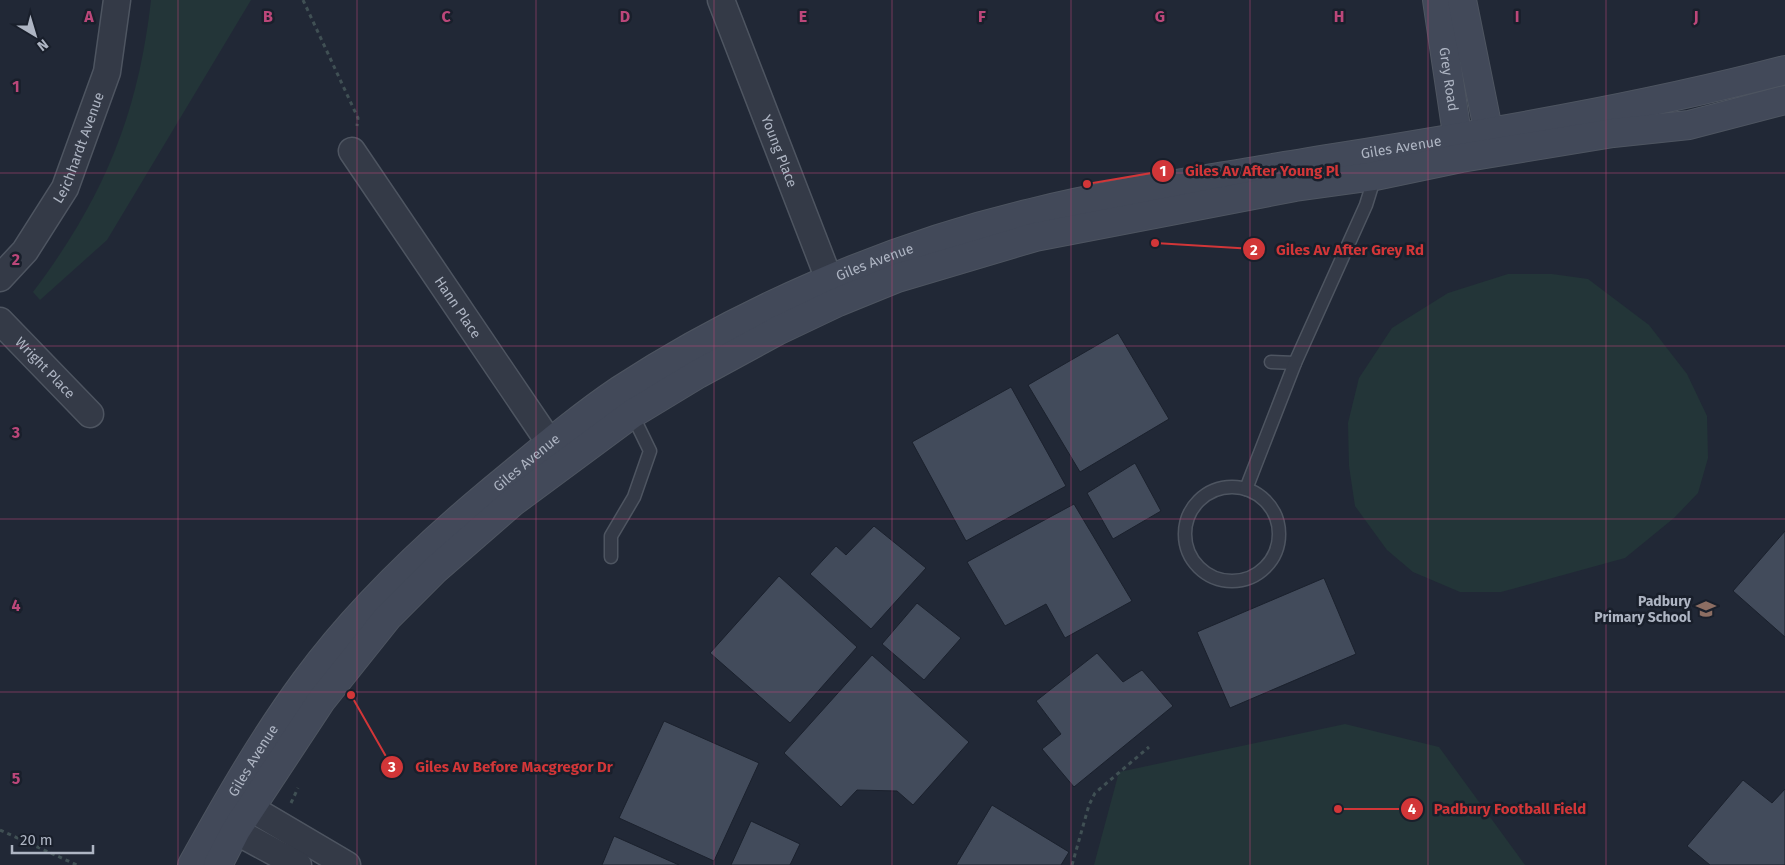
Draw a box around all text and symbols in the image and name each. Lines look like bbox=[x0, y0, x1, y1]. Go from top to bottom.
text: A bbox=[83, 7, 94, 26]
text: B bbox=[263, 7, 273, 26]
text: C bbox=[441, 7, 451, 26]
text: D bbox=[620, 7, 630, 26]
text: E bbox=[799, 7, 807, 26]
text: F bbox=[978, 7, 986, 26]
text: G bbox=[1155, 7, 1165, 26]
text: H bbox=[1334, 7, 1344, 26]
text: I bbox=[1515, 7, 1519, 26]
text: J bbox=[1692, 7, 1699, 26]
north arrow bbox=[10, 10, 60, 60]
text: N bbox=[34, 35, 52, 54]
street label: Grey Road bbox=[1436, 46, 1462, 112]
text: 1 bbox=[12, 77, 20, 96]
street label: Leichhardt Avenue bbox=[49, 90, 108, 206]
street label: Young Place bbox=[758, 113, 801, 190]
street label: Giles Avenue bbox=[1360, 132, 1443, 162]
callout: Giles Av After Young Pl bbox=[1150, 156, 1349, 186]
text: 1 bbox=[1160, 162, 1166, 180]
text: Giles Av After Young Pl bbox=[1185, 162, 1340, 180]
callout: Giles Av After Grey Rd bbox=[1241, 234, 1434, 264]
street label: Giles Avenue bbox=[833, 239, 916, 284]
text: 2 bbox=[1250, 241, 1258, 259]
text: Giles Av After Grey Rd bbox=[1276, 241, 1424, 259]
text: 2 bbox=[12, 250, 20, 269]
street label: Hann Place bbox=[431, 273, 485, 342]
street label: Wright Place bbox=[12, 333, 79, 402]
text: 3 bbox=[11, 423, 20, 442]
street label: Giles Avenue bbox=[490, 430, 563, 495]
place label: Padbury Primary School bbox=[1594, 593, 1692, 626]
text: 4 bbox=[11, 596, 21, 615]
school or university icon: Padbury Primary School bbox=[1695, 598, 1717, 620]
street label: Giles Avenue bbox=[224, 721, 282, 799]
callout: Giles Av Before Macgregor Dr bbox=[380, 752, 622, 782]
text: 3 bbox=[387, 758, 396, 776]
text: Giles Av Before Macgregor Dr bbox=[415, 758, 614, 776]
text: 5 bbox=[12, 769, 21, 788]
callout: Padbury Football Field bbox=[1399, 794, 1597, 824]
text: 4 bbox=[1408, 800, 1417, 818]
text: Padbury Football Field bbox=[1434, 800, 1586, 818]
scale bar bbox=[12, 822, 94, 854]
text: 20 m bbox=[20, 831, 53, 849]

